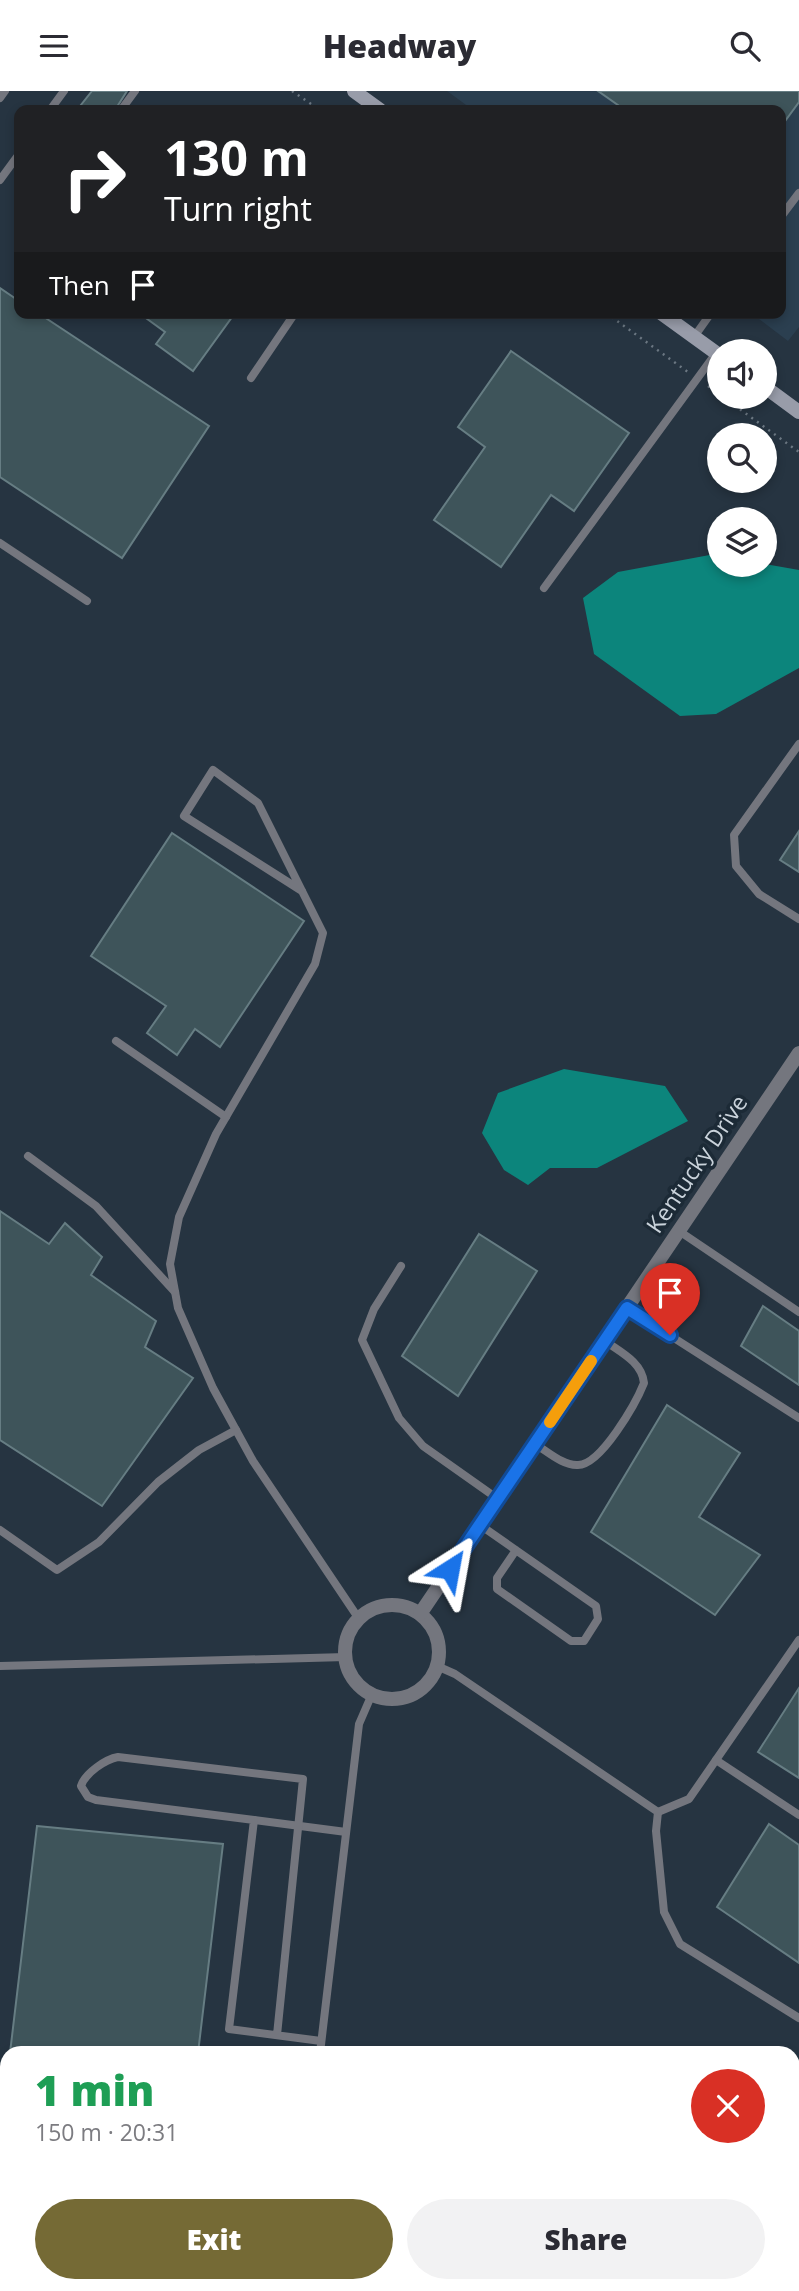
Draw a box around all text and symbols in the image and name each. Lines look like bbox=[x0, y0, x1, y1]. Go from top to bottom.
text: Headway bbox=[323, 24, 476, 67]
icon: menu bbox=[35, 27, 73, 65]
icon: search bbox=[726, 27, 764, 65]
text: 130 m bbox=[164, 124, 309, 190]
icon: right bbox=[49, 133, 140, 224]
text: Turn right bbox=[164, 187, 312, 230]
icon: arrive bbox=[124, 266, 162, 304]
text: Then bbox=[49, 267, 110, 303]
map controls bbox=[707, 339, 777, 577]
button: sound bbox=[707, 339, 777, 409]
button: search bbox=[707, 423, 777, 493]
button: layers bbox=[707, 507, 777, 577]
street label: Kentucky Drive bbox=[638, 1088, 754, 1239]
pin bbox=[640, 1263, 700, 1335]
icon: arrive bbox=[651, 1274, 689, 1312]
position arrow bbox=[413, 1532, 487, 1606]
text: 1 min bbox=[35, 2061, 154, 2118]
button: close bbox=[691, 2069, 765, 2143]
text: 150 m · 20:31 bbox=[35, 2116, 178, 2148]
button: Exit bbox=[35, 2199, 393, 2279]
button: Share bbox=[407, 2199, 765, 2279]

